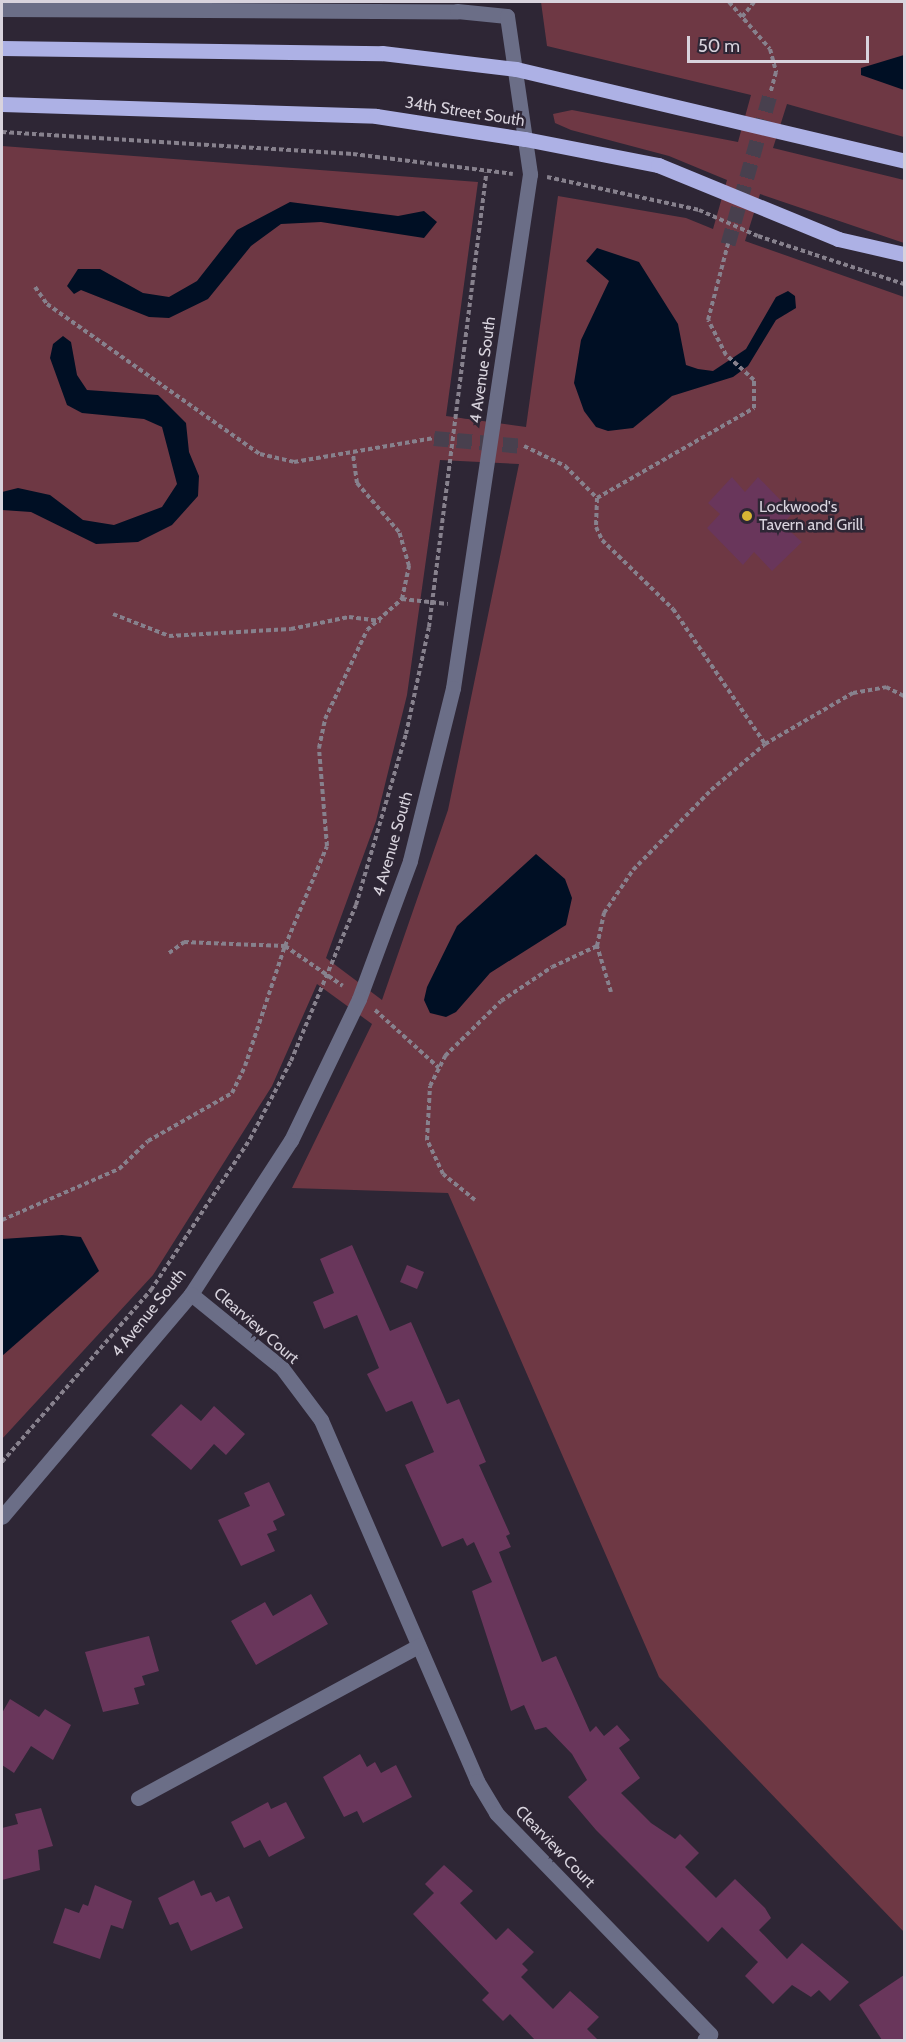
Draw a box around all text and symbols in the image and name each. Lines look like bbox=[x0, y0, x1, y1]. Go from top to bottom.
scale bar bbox=[690, 24, 872, 62]
text: 50 m bbox=[698, 35, 740, 57]
street label: 34th Street South bbox=[404, 93, 526, 131]
street label: 4 Avenue South bbox=[466, 315, 500, 425]
place label: Lockwood's Tavern and Grill bbox=[759, 497, 863, 535]
marker: Lockwood's Tavern and Grill bbox=[740, 509, 754, 523]
street label: 4 Avenue South bbox=[369, 790, 417, 898]
street label: 4 Avenue South bbox=[108, 1265, 190, 1361]
street label: Clearview Court bbox=[210, 1284, 302, 1368]
street label: Clearview Court bbox=[511, 1802, 599, 1892]

